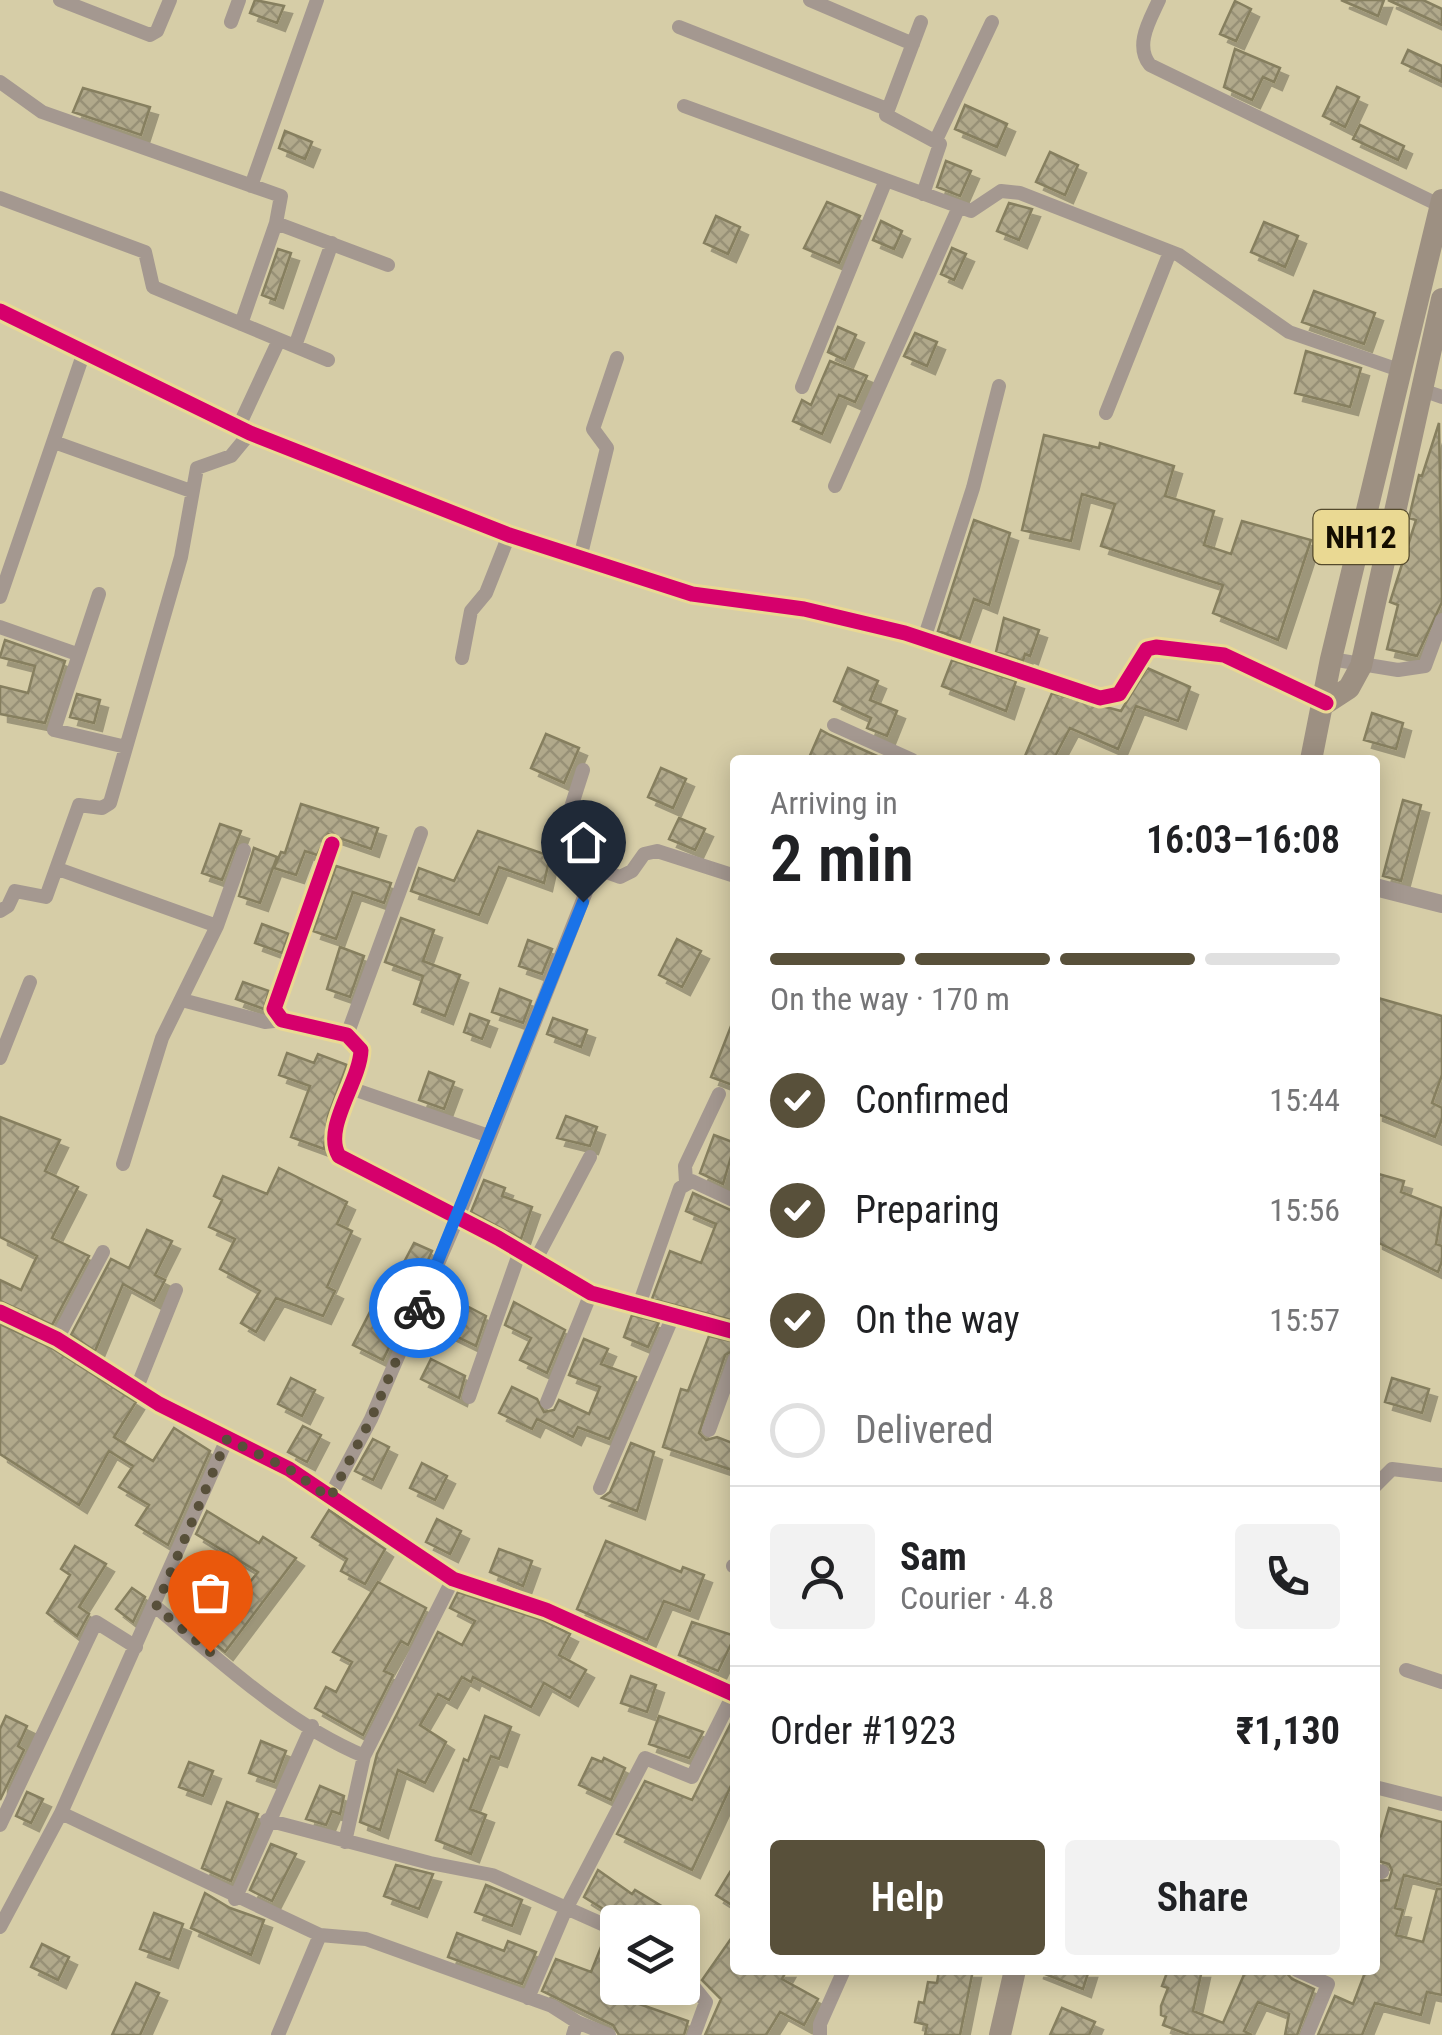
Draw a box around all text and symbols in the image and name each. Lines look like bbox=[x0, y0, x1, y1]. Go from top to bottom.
road number: NH12 bbox=[1314, 510, 1408, 564]
text: Arriving in bbox=[770, 784, 898, 822]
pin bbox=[541, 800, 626, 903]
icon: home bbox=[556, 815, 611, 870]
text: 16:03–16:08 bbox=[1146, 818, 1340, 862]
text: 2 min bbox=[770, 821, 914, 897]
text: On the way · 170 m bbox=[770, 980, 1010, 1018]
icon: check bbox=[770, 1073, 825, 1128]
text: Confirmed bbox=[855, 1078, 1010, 1122]
text: 15:44 bbox=[1269, 1081, 1340, 1119]
icon: check bbox=[770, 1183, 825, 1238]
text: Preparing bbox=[855, 1188, 1000, 1232]
text: 15:56 bbox=[1269, 1191, 1340, 1229]
courier bbox=[369, 1258, 469, 1358]
icon: bike bbox=[392, 1281, 447, 1336]
icon: check bbox=[770, 1293, 825, 1348]
text: On the way bbox=[855, 1298, 1020, 1342]
text: 15:57 bbox=[1269, 1301, 1340, 1339]
text: Delivered bbox=[855, 1408, 994, 1452]
button: person bbox=[770, 1524, 875, 1629]
button: phone bbox=[1235, 1524, 1340, 1629]
text: Sam bbox=[900, 1535, 967, 1579]
pin bbox=[168, 1550, 253, 1653]
icon: bag bbox=[183, 1565, 238, 1620]
text: Courier · 4.8 bbox=[900, 1579, 1054, 1617]
text: Order #1923 bbox=[770, 1709, 957, 1753]
text: ₹1,130 bbox=[1236, 1709, 1340, 1753]
button: Help bbox=[770, 1840, 1045, 1955]
button: Share bbox=[1065, 1840, 1340, 1955]
map controls bbox=[600, 1905, 700, 2005]
button: layers bbox=[600, 1905, 700, 2005]

